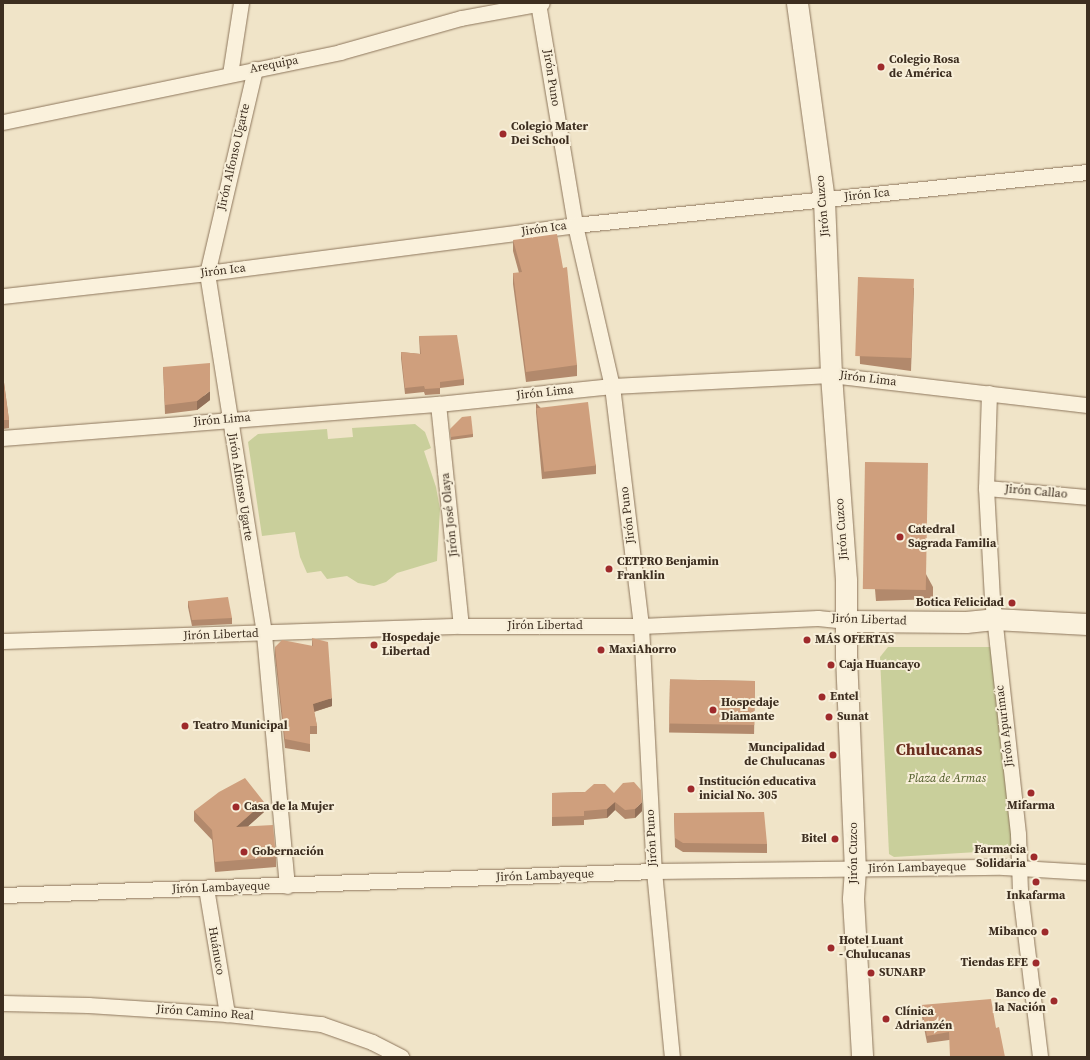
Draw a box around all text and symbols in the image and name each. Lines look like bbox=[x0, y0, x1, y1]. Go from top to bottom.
street label: Jirón Puno bbox=[539, 48, 563, 108]
street label: Arequipa bbox=[248, 53, 300, 77]
place label: Colegio Rosa de América bbox=[889, 53, 960, 81]
marker: Colegio Rosa de América bbox=[876, 62, 886, 72]
street label: Jirón Alfonso Ugarte bbox=[215, 102, 253, 212]
place label: Colegio Mater Dei School bbox=[511, 120, 588, 148]
marker: Colegio Mater Dei School bbox=[498, 129, 508, 139]
street label: Jirón Cuzco bbox=[813, 175, 833, 237]
street label: Jirón Ica bbox=[844, 185, 890, 205]
street label: Jirón Ica bbox=[520, 219, 568, 239]
street label: Jirón Ica bbox=[199, 261, 247, 281]
street label: Jirón Lima bbox=[839, 368, 897, 390]
street label: Jirón Lima bbox=[516, 383, 574, 403]
street label: Jirón Lima bbox=[193, 410, 251, 430]
street label: Jirón Alfonso Ugarte bbox=[224, 432, 256, 542]
street label: Jirón José Olaya bbox=[438, 472, 462, 558]
street label: Jirón Callao bbox=[1004, 482, 1068, 502]
street label: Jirón Puno bbox=[617, 486, 639, 544]
street label: Jirón Cuzco bbox=[833, 498, 851, 560]
place label: Catedral Sagrada Familia bbox=[908, 523, 996, 551]
marker: Catedral Sagrada Familia bbox=[895, 532, 905, 542]
place label: CETPRO Benjamin Franklin bbox=[617, 555, 719, 583]
marker: CETPRO Benjamin Franklin bbox=[604, 564, 614, 574]
place label: Botica Felicidad bbox=[916, 596, 1004, 610]
marker: Botica Felicidad bbox=[1007, 598, 1017, 608]
street label: Jirón Libertad bbox=[831, 611, 907, 629]
street label: Jirón Libertad bbox=[507, 619, 583, 633]
street label: Jirón Libertad bbox=[183, 626, 259, 644]
place label: Hospedaje Libertad bbox=[382, 631, 440, 659]
place label: MÁS OFERTAS bbox=[815, 633, 894, 647]
marker: MÁS OFERTAS bbox=[802, 635, 812, 645]
marker: Hospedaje Libertad bbox=[369, 640, 379, 650]
place label: MaxiAhorro bbox=[609, 643, 676, 657]
marker: MaxiAhorro bbox=[596, 645, 606, 655]
place label: Caja Huancayo bbox=[839, 658, 920, 672]
marker: Caja Huancayo bbox=[826, 660, 836, 670]
street label: Jirón Apurímac bbox=[993, 684, 1017, 768]
place label: Entel bbox=[830, 690, 859, 704]
marker: Entel bbox=[817, 692, 827, 702]
place label: Hospedaje Diamante bbox=[721, 696, 779, 724]
marker: Hospedaje Diamante bbox=[708, 705, 718, 715]
place label: Sunat bbox=[837, 710, 869, 724]
marker: Sunat bbox=[824, 712, 834, 722]
place label: Teatro Municipal bbox=[193, 719, 288, 733]
marker: Teatro Municipal bbox=[180, 721, 190, 731]
district label: Chulucanas bbox=[896, 739, 982, 759]
place label: Muncipalidad de Chulucanas bbox=[744, 741, 825, 769]
marker: Muncipalidad de Chulucanas bbox=[828, 750, 838, 760]
park label: Plaza de Armas bbox=[908, 772, 986, 786]
place label: Institución educativa inicial No. 305 bbox=[699, 775, 816, 803]
marker: Institución educativa inicial No. 305 bbox=[686, 784, 696, 794]
marker: Mifarma bbox=[1026, 788, 1036, 798]
place label: Mifarma bbox=[1007, 799, 1055, 813]
place label: Casa de la Mujer bbox=[244, 800, 334, 814]
marker: Casa de la Mujer bbox=[231, 802, 241, 812]
street label: Jirón Puno bbox=[643, 809, 661, 867]
street label: Jirón Cuzco bbox=[847, 822, 861, 884]
place label: Bitel bbox=[801, 832, 827, 846]
marker: Bitel bbox=[830, 834, 840, 844]
place label: Farmacia Solidaria bbox=[974, 843, 1026, 871]
place label: Gobernación bbox=[252, 845, 324, 859]
marker: Gobernación bbox=[239, 847, 249, 857]
marker: Farmacia Solidaria bbox=[1029, 852, 1039, 862]
street label: Jirón Lambayeque bbox=[868, 860, 966, 876]
street label: Jirón Lambayeque bbox=[496, 867, 594, 885]
marker: Inkafarma bbox=[1031, 877, 1041, 887]
street label: Jirón Lambayeque bbox=[172, 879, 270, 897]
place label: Inkafarma bbox=[1006, 889, 1066, 903]
place label: Mibanco bbox=[989, 925, 1037, 939]
street label: Huánuco bbox=[205, 926, 227, 976]
marker: Mibanco bbox=[1040, 927, 1050, 937]
place label: Hotel Luant - Chulucanas bbox=[839, 934, 910, 962]
marker: Hotel Luant - Chulucanas bbox=[826, 943, 836, 953]
place label: Tiendas EFE bbox=[961, 956, 1028, 970]
marker: Tiendas EFE bbox=[1031, 958, 1041, 968]
place label: SUNARP bbox=[879, 966, 926, 980]
marker: SUNARP bbox=[866, 968, 876, 978]
place label: Banco de la Nación bbox=[995, 987, 1046, 1015]
marker: Banco de la Nación bbox=[1049, 996, 1059, 1006]
street label: Jirón Camino Real bbox=[156, 1002, 254, 1024]
place label: Clínica Adrianzén bbox=[895, 1005, 952, 1033]
marker: Clínica Adrianzén bbox=[880, 1013, 892, 1025]

